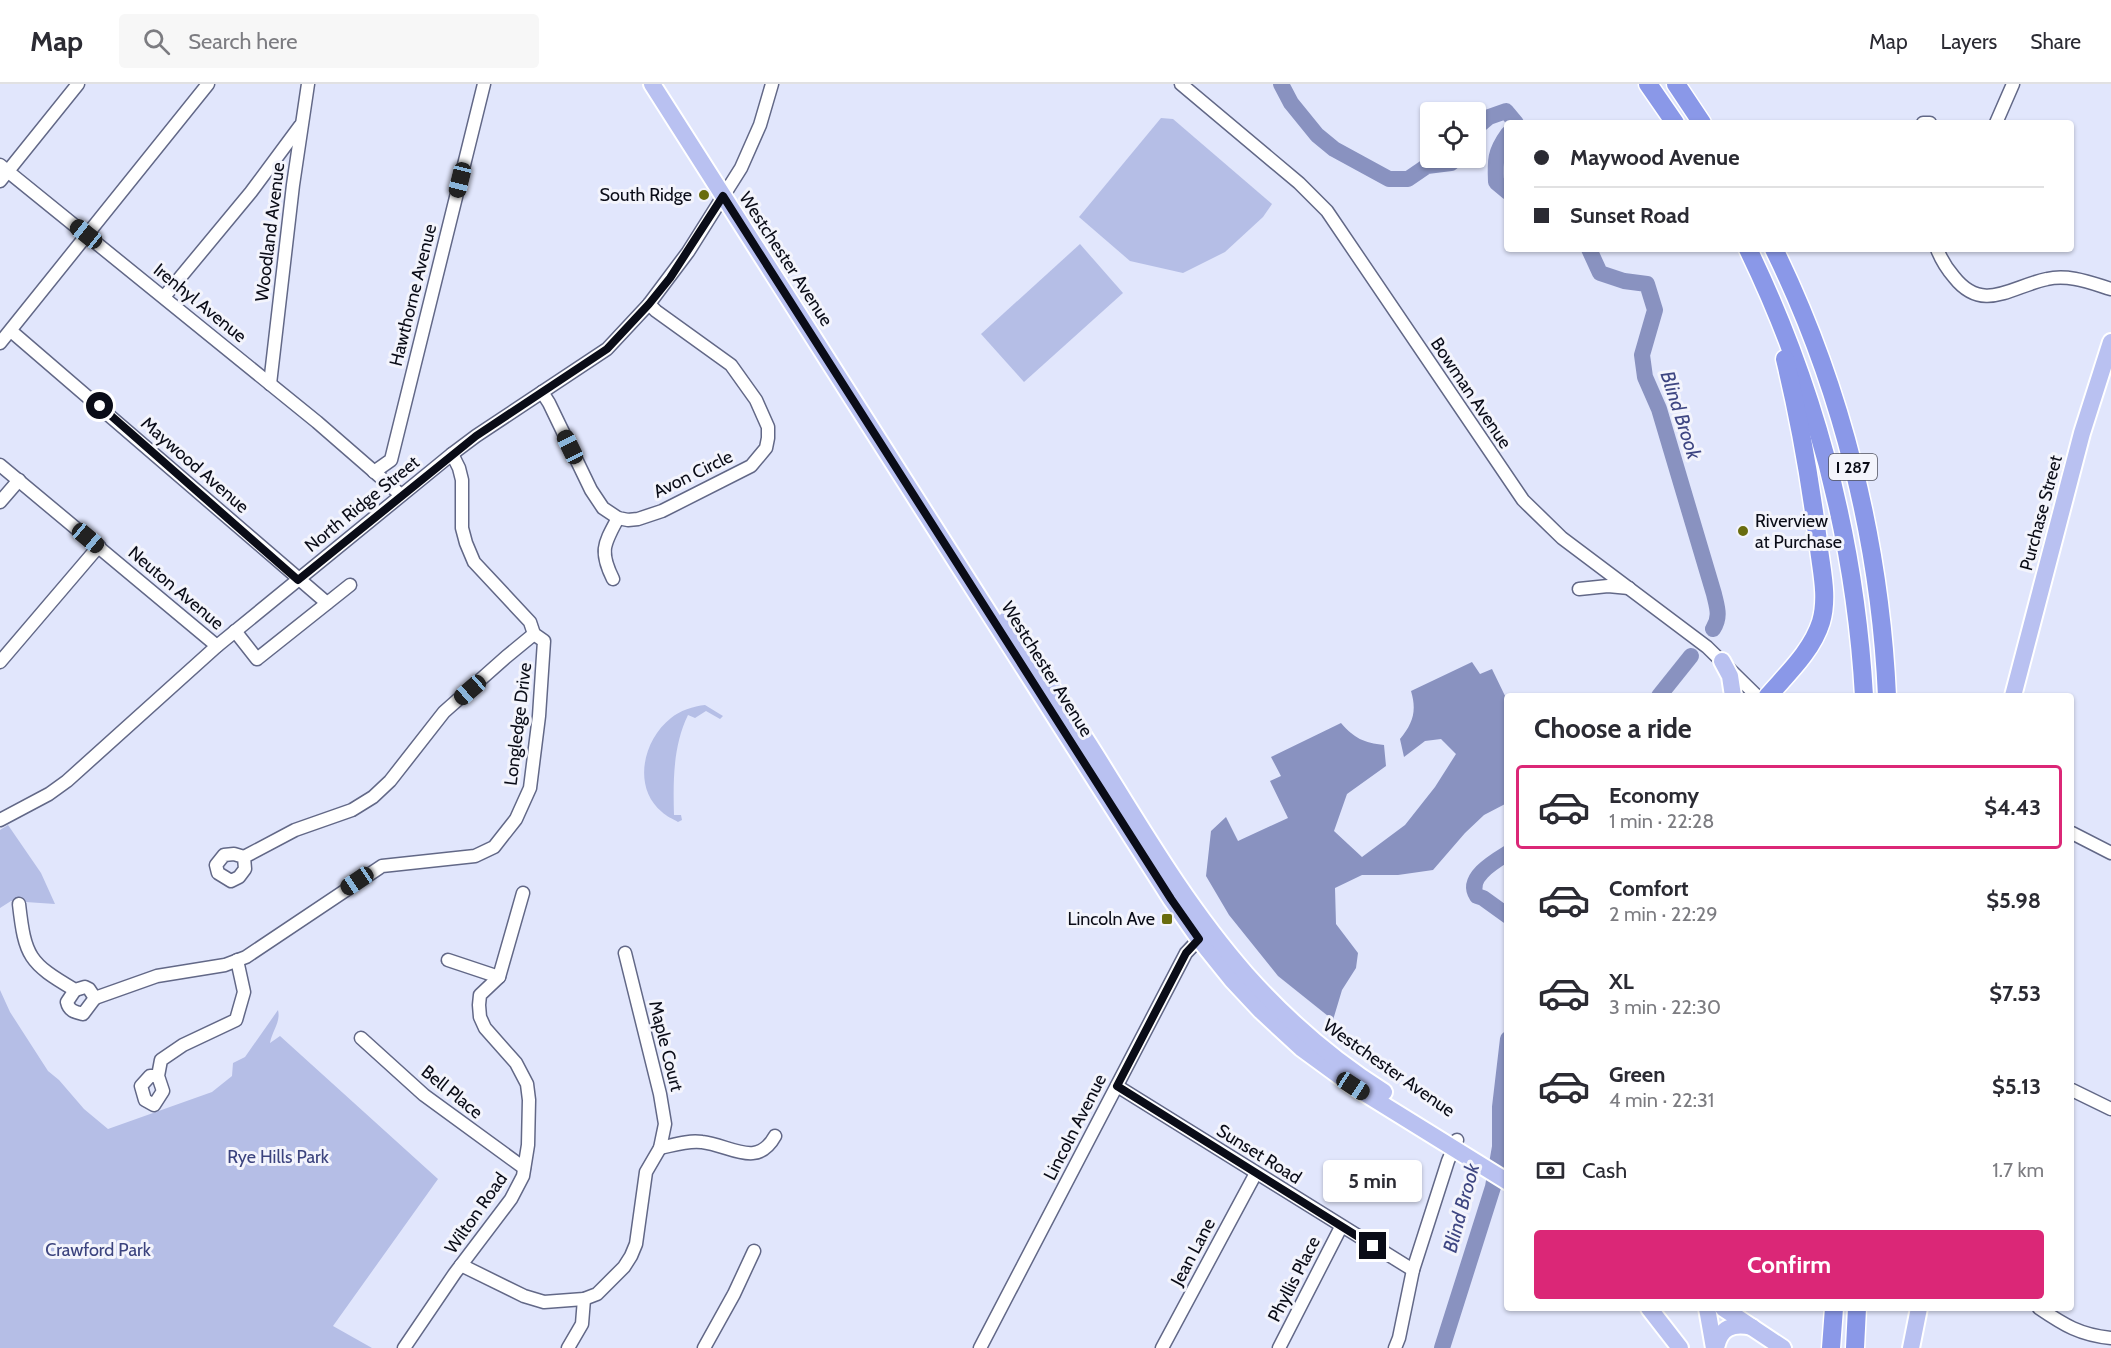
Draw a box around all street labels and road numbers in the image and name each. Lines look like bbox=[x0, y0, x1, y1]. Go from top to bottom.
street label: Woodland Avenue bbox=[251, 161, 289, 303]
street label: Westchester Avenue bbox=[734, 188, 838, 330]
street label: Hawthorne Avenue bbox=[385, 222, 441, 368]
street label: Irenhyl Avenue bbox=[149, 259, 251, 347]
street label: Bowman Avenue bbox=[1426, 333, 1516, 453]
street label: Maywood Avenue bbox=[137, 412, 253, 518]
street label: Avon Circle bbox=[650, 445, 736, 503]
street label: North Ridge Street bbox=[300, 451, 424, 557]
street label: Purchase Street bbox=[2015, 453, 2067, 573]
road number: I 287 bbox=[1829, 454, 1877, 480]
street label: Neuton Avenue bbox=[124, 542, 228, 634]
street label: Westchester Avenue bbox=[996, 597, 1098, 741]
street label: Longledge Drive bbox=[500, 661, 536, 787]
street label: Maple Court bbox=[644, 998, 688, 1094]
street label: Westchester Avenue bbox=[1319, 1014, 1459, 1122]
street label: Bell Place bbox=[417, 1061, 487, 1123]
street label: Lincoln Avenue bbox=[1039, 1070, 1111, 1184]
street label: Sunset Road bbox=[1213, 1119, 1305, 1189]
street label: Wilton Road bbox=[440, 1168, 512, 1258]
street label: Jean Lane bbox=[1166, 1214, 1220, 1290]
street label: Phyllis Place bbox=[1263, 1233, 1325, 1325]

